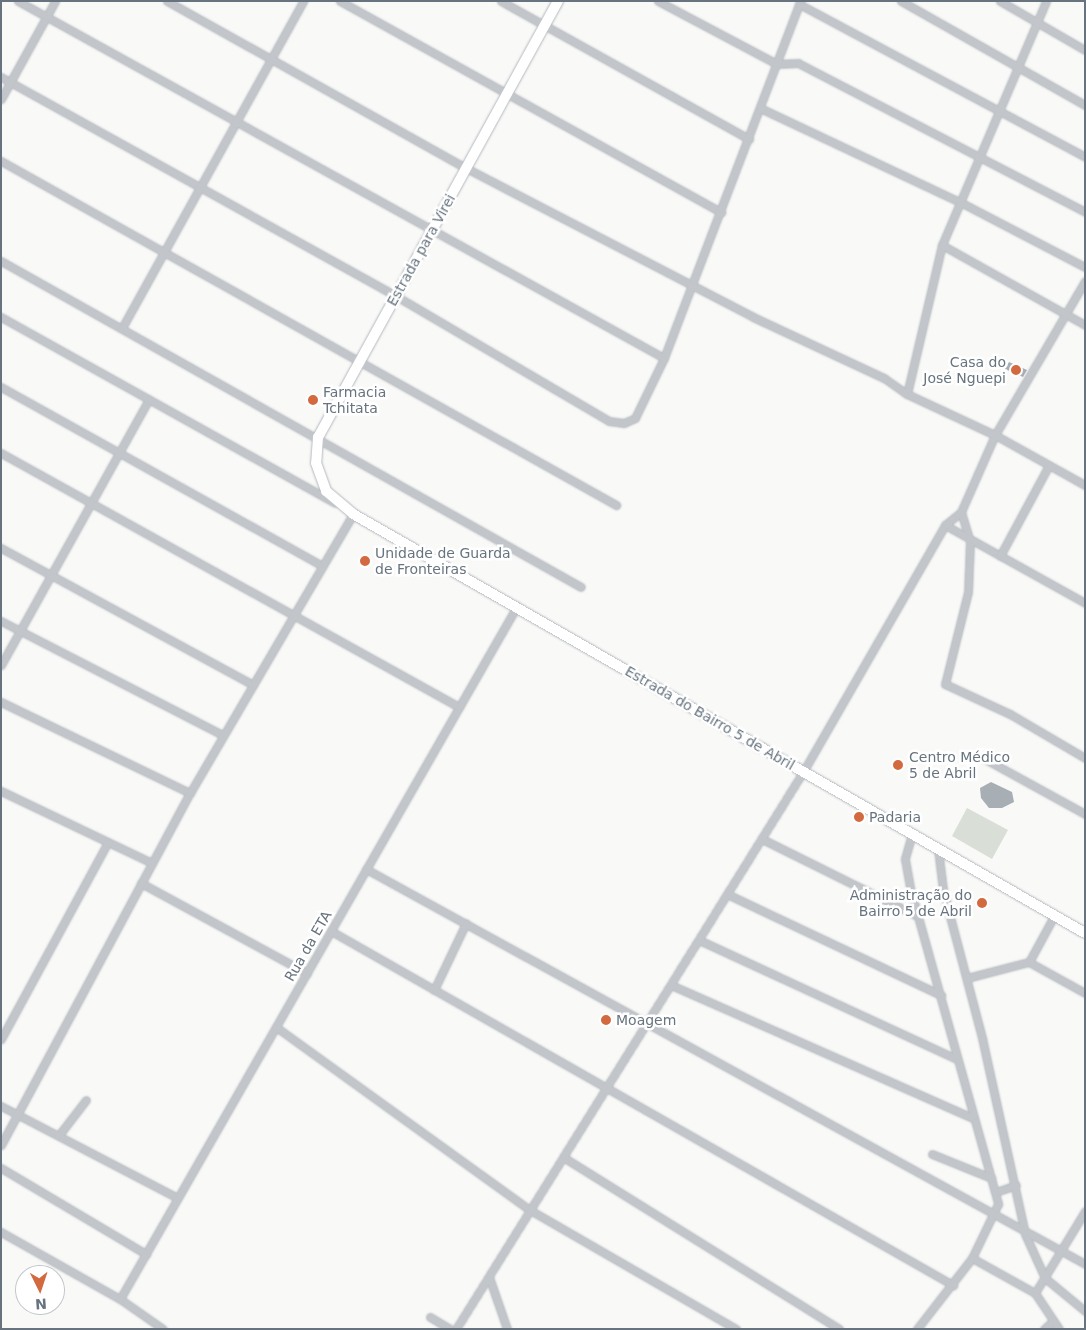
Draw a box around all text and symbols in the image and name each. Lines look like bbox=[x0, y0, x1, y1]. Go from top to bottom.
street label: Estrada para Virei bbox=[383, 191, 459, 309]
place label: Casa do José Nguepi bbox=[923, 354, 1006, 387]
marker: Casa do José Nguepi bbox=[1010, 364, 1022, 376]
place label: Farmacia Tchitata bbox=[323, 384, 386, 417]
marker: Farmacia Tchitata bbox=[307, 394, 319, 406]
place label: Unidade de Guarda de Fronteiras bbox=[375, 545, 511, 578]
marker: Unidade de Guarda de Fronteiras bbox=[359, 555, 371, 567]
street label: Estrada do Bairro 5 de Abril bbox=[622, 662, 798, 774]
place label: Centro Médico 5 de Abril bbox=[909, 749, 1010, 782]
marker: Centro Médico 5 de Abril bbox=[891, 758, 905, 772]
place label: Padaria bbox=[869, 809, 921, 825]
marker: Padaria bbox=[853, 811, 865, 823]
place label: Administração do Bairro 5 de Abril bbox=[850, 887, 972, 920]
marker: Administração do Bairro 5 de Abril bbox=[976, 897, 988, 909]
street label: Rua da ETA bbox=[281, 908, 335, 984]
place label: Moagem bbox=[616, 1012, 676, 1028]
marker: Moagem bbox=[600, 1014, 612, 1026]
north arrow bbox=[15, 1265, 65, 1315]
text: N bbox=[35, 1296, 47, 1312]

